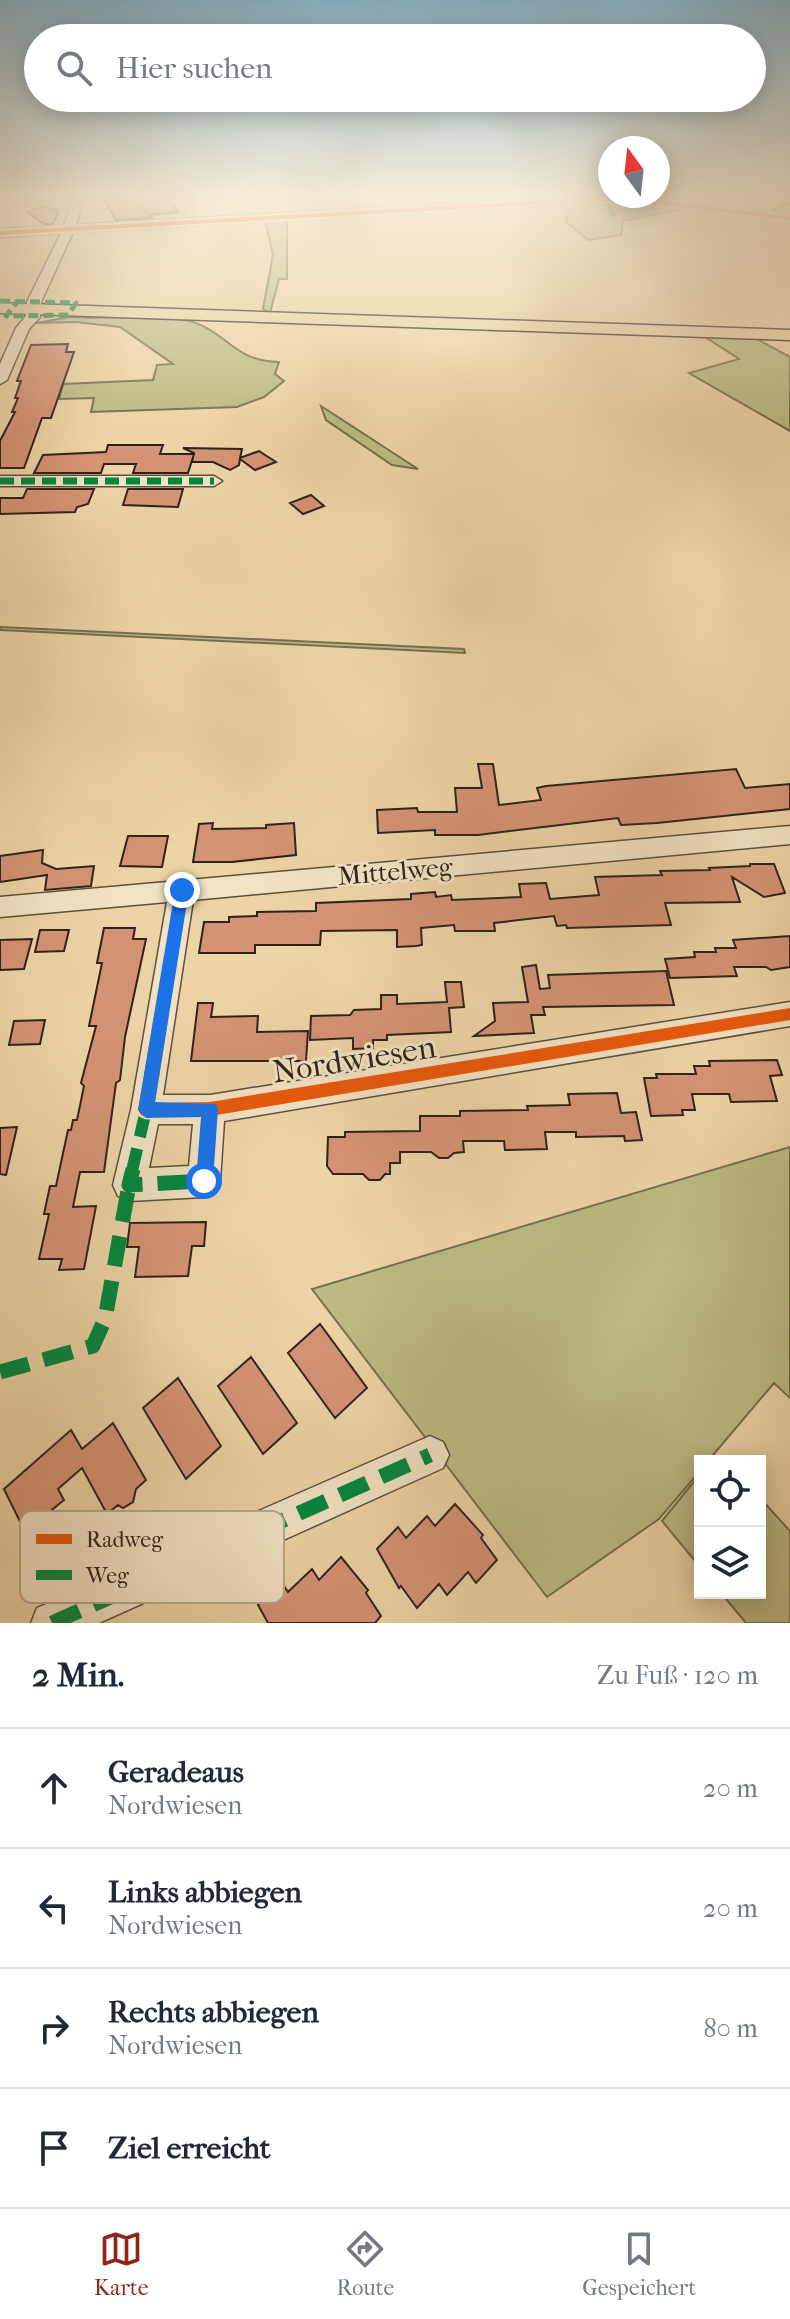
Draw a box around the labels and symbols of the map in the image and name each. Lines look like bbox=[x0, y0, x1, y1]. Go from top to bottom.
north arrow bbox=[598, 136, 670, 208]
street label: Mittelweg bbox=[336, 851, 455, 892]
route end bbox=[164, 872, 200, 908]
street label: Nordwiesen bbox=[270, 1028, 439, 1091]
route start bbox=[186, 1163, 222, 1199]
legend bbox=[20, 1511, 284, 1603]
text: Radweg bbox=[86, 1527, 163, 1553]
text: Weg bbox=[85, 1563, 129, 1589]

